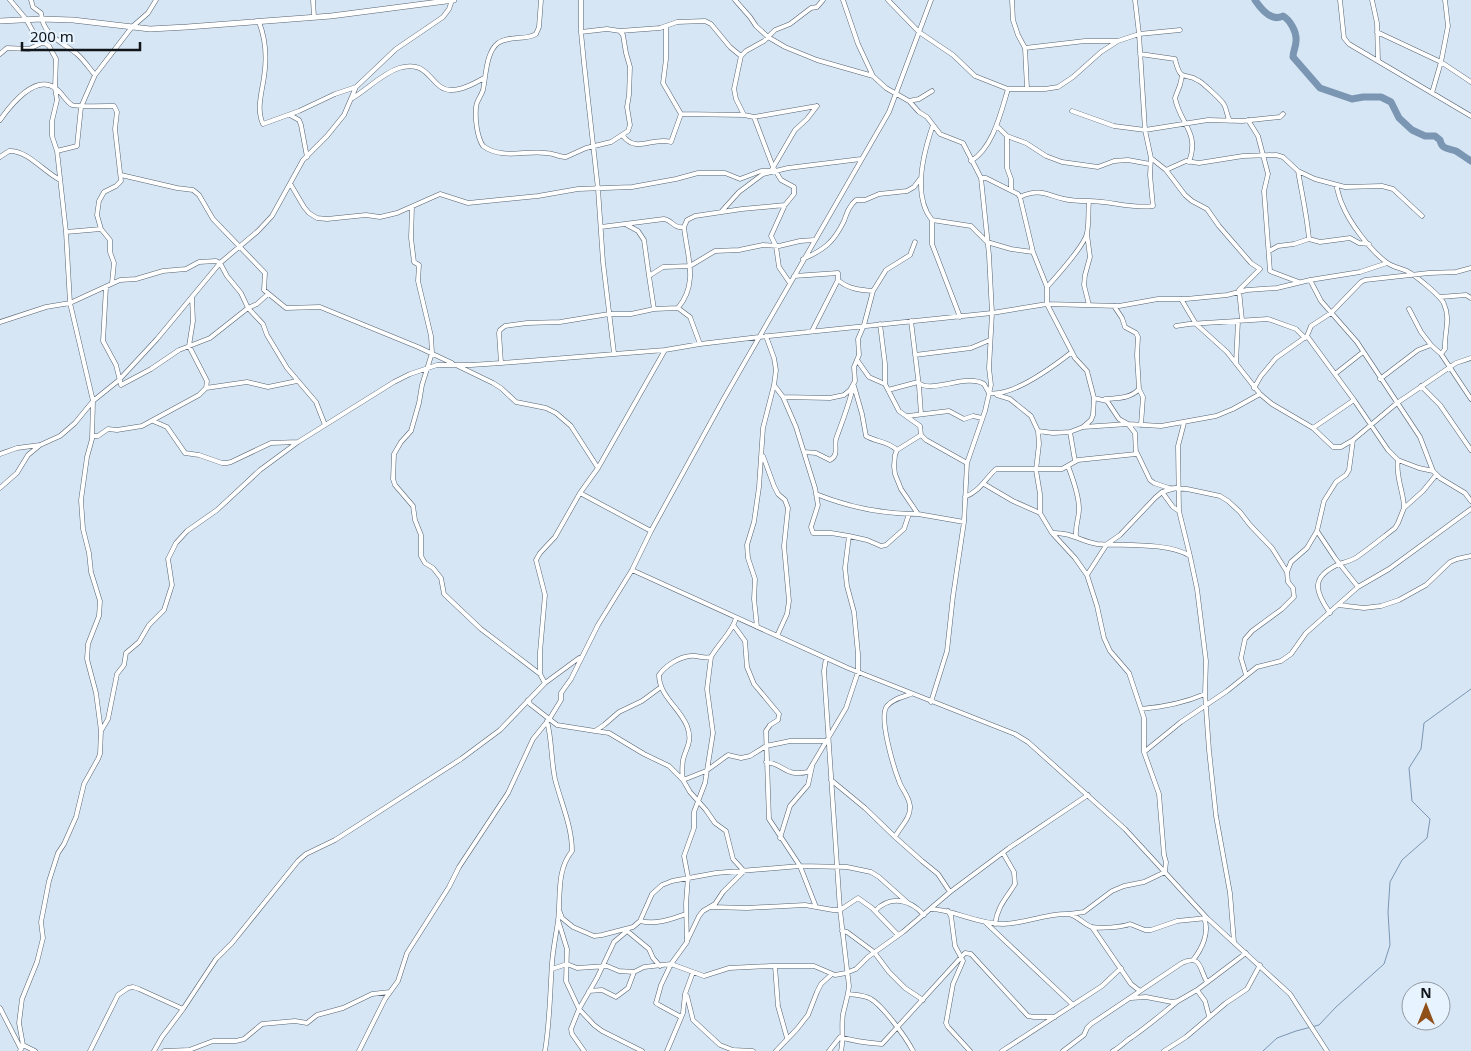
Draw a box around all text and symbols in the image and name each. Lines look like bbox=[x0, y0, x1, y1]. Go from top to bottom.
scale bar bbox=[22, 20, 140, 52]
text: 200 m bbox=[30, 26, 74, 46]
north arrow bbox=[1401, 981, 1451, 1031]
text: N bbox=[1420, 983, 1432, 1002]

